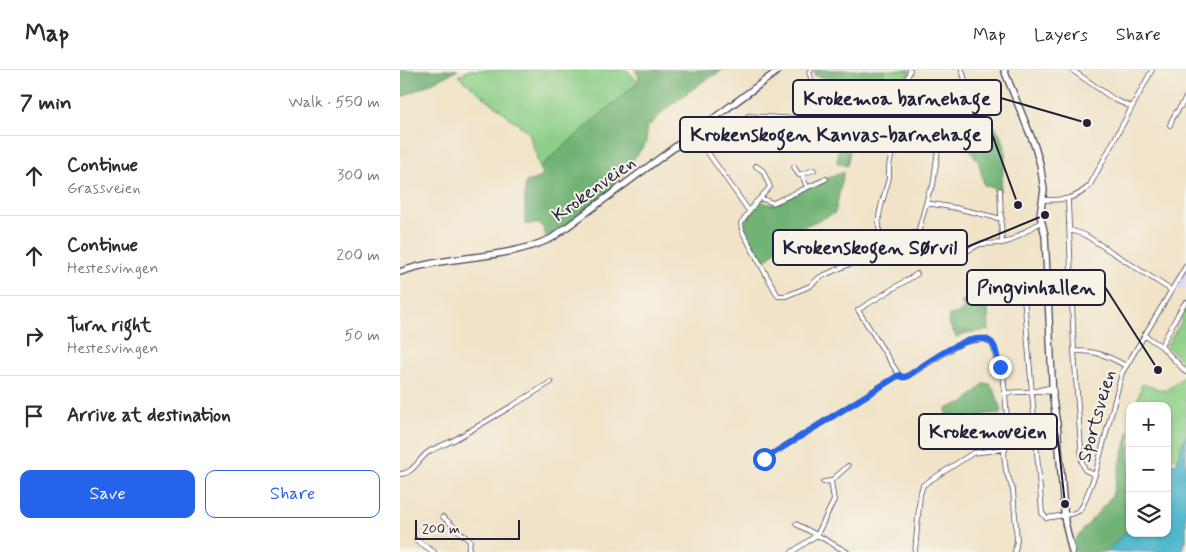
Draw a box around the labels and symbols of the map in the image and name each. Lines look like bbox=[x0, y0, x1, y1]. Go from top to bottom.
callout: Krokemoa barnehage bbox=[793, 80, 1001, 115]
text: Krokemoa barnehage bbox=[803, 86, 991, 115]
callout: Krokenskogen Kanvas-barnehage bbox=[680, 117, 992, 152]
text: Krokenskogen Kanvas-barnehage bbox=[690, 122, 982, 151]
street label: Krokenveien bbox=[547, 150, 641, 228]
callout: Krokenskogen Sørvil bbox=[773, 230, 967, 265]
text: Krokenskogen Sørvil bbox=[783, 235, 957, 264]
callout: Pingvinhallen bbox=[967, 270, 1105, 305]
text: Pingvinhallen bbox=[977, 275, 1095, 304]
route end bbox=[989, 356, 1012, 379]
street label: Sportsveien bbox=[1072, 367, 1122, 465]
callout: Krokemoveien bbox=[919, 414, 1057, 449]
text: Krokemoveien bbox=[929, 419, 1047, 446]
route start bbox=[753, 448, 776, 471]
scale bar bbox=[415, 517, 520, 540]

